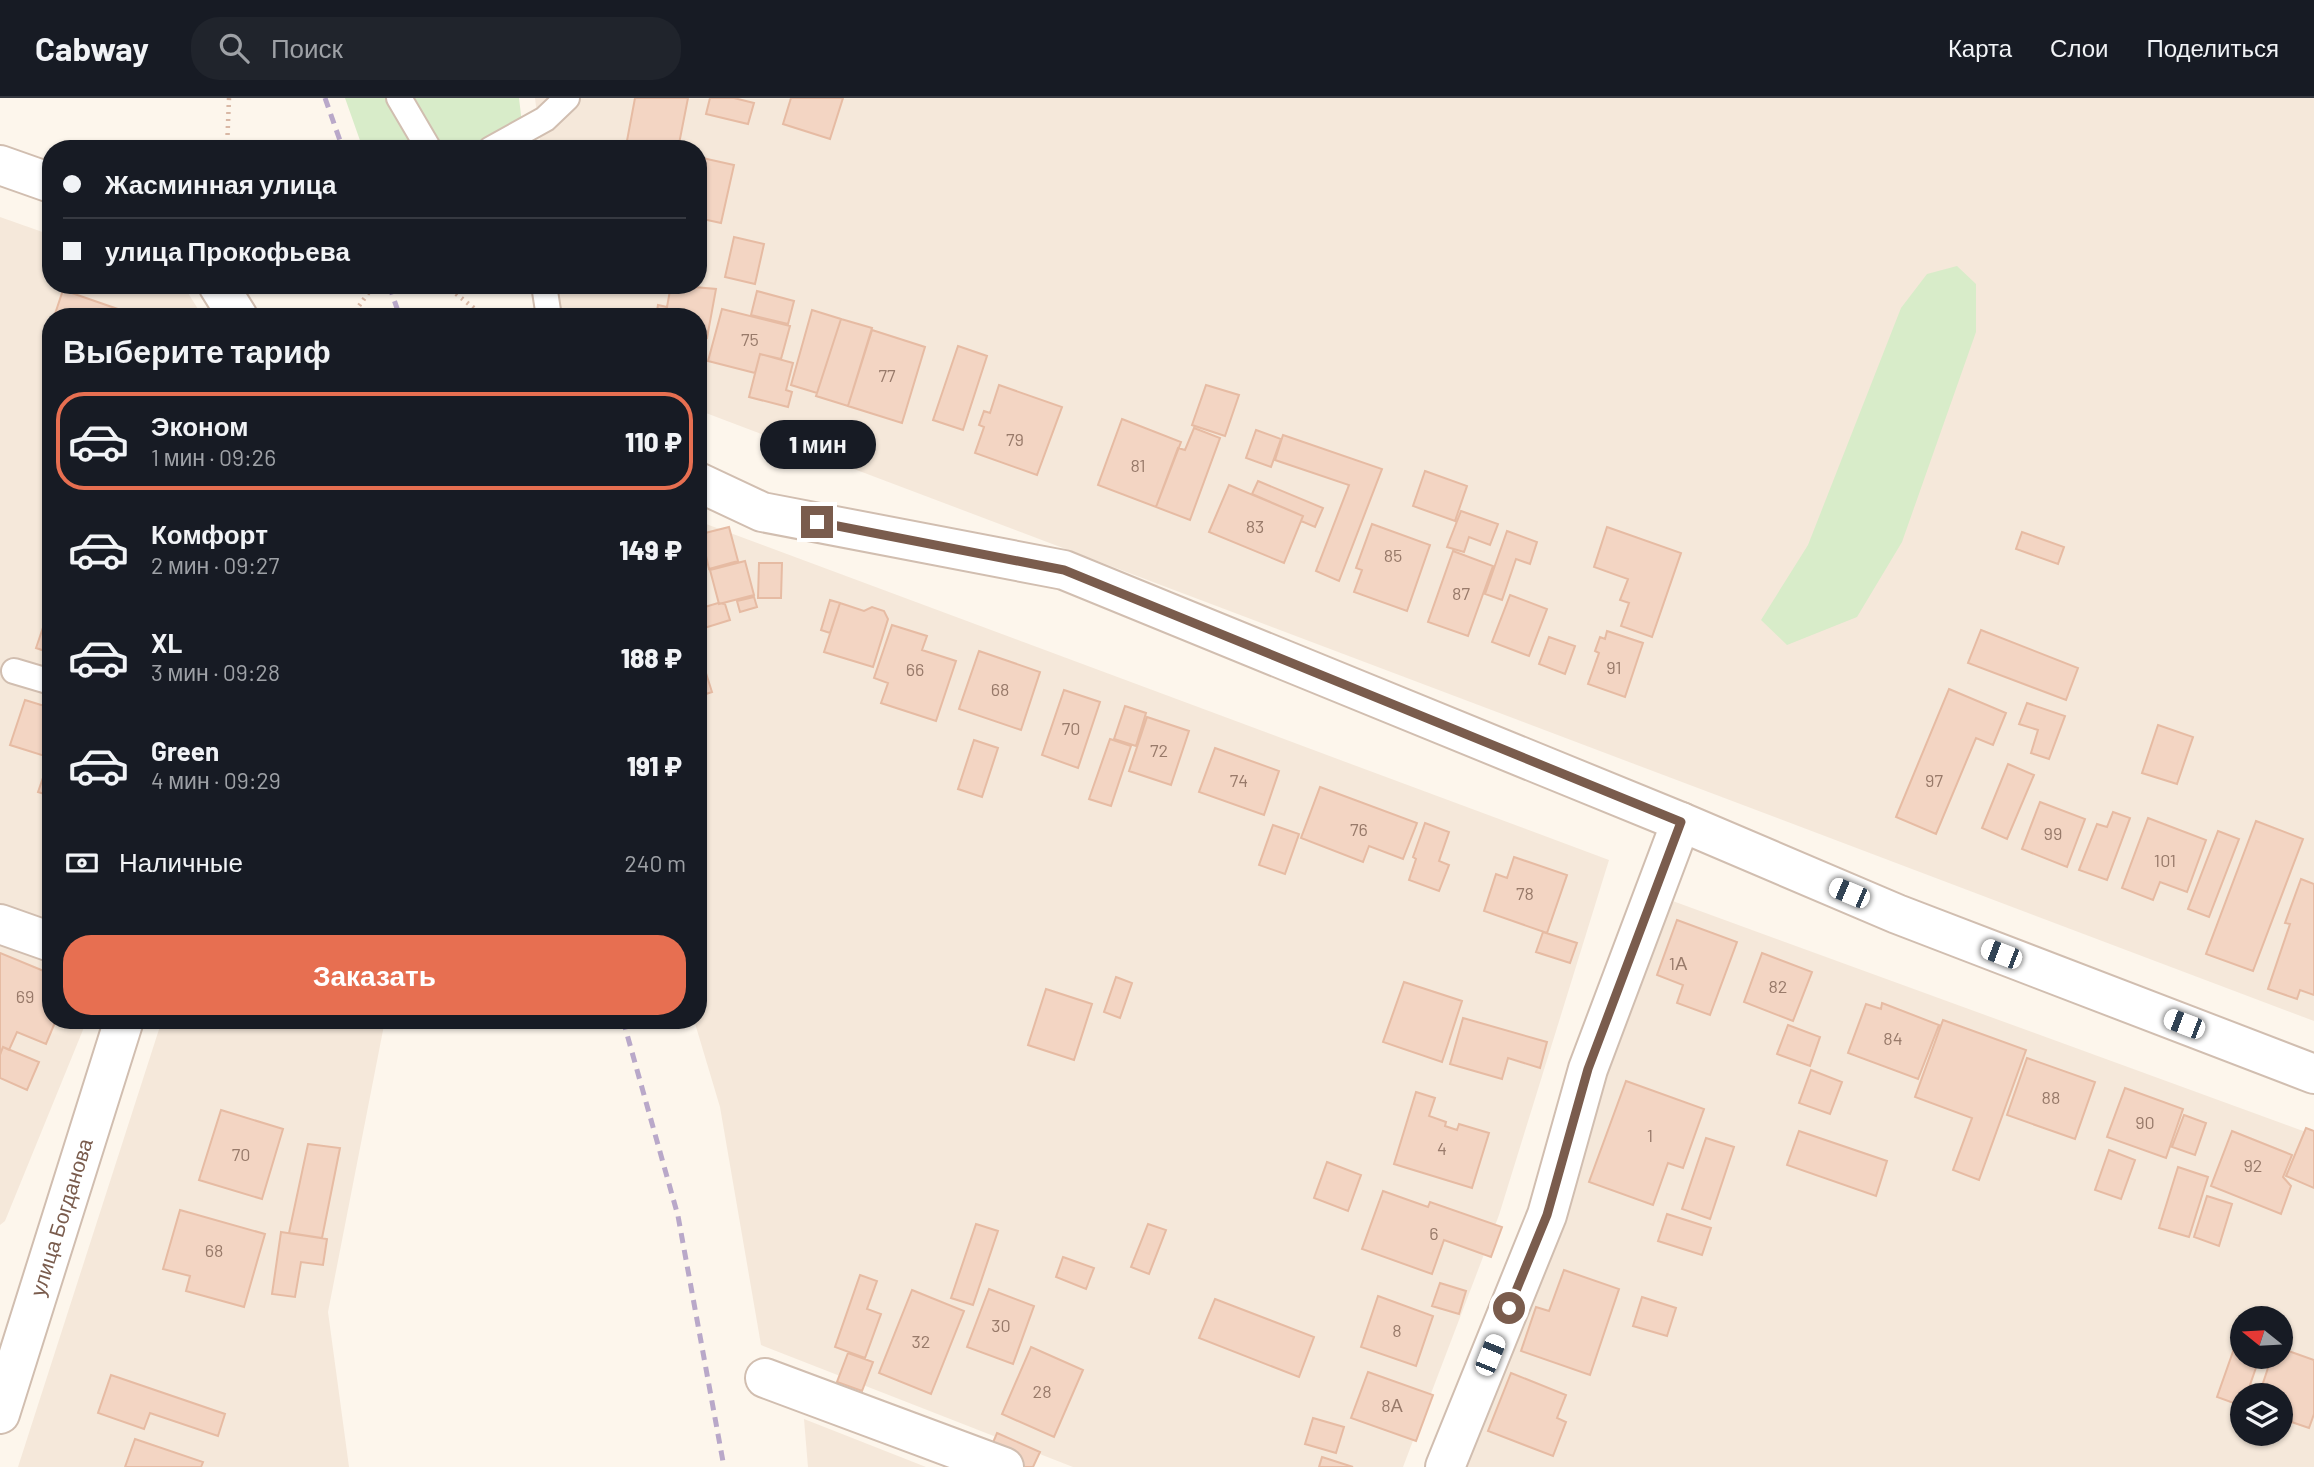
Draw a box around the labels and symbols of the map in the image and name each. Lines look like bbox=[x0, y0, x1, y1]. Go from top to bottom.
house number: 75 bbox=[741, 328, 759, 350]
house number: 77 bbox=[878, 364, 896, 386]
callout: 1 мин bbox=[759, 420, 875, 470]
house number: 79 bbox=[1006, 428, 1024, 450]
house number: 81 bbox=[1130, 454, 1146, 476]
route end bbox=[801, 506, 833, 538]
house number: 83 bbox=[1246, 515, 1264, 537]
house number: 85 bbox=[1384, 544, 1402, 566]
house number: 87 bbox=[1452, 582, 1470, 604]
house number: 91 bbox=[1606, 656, 1622, 678]
house number: 66 bbox=[906, 658, 924, 680]
house number: 68 bbox=[991, 678, 1009, 700]
house number: 70 bbox=[1062, 717, 1080, 739]
house number: 72 bbox=[1150, 739, 1168, 761]
house number: 74 bbox=[1230, 769, 1248, 791]
house number: 97 bbox=[1925, 769, 1943, 791]
house number: 76 bbox=[1350, 818, 1368, 840]
house number: 99 bbox=[2044, 822, 2062, 844]
house number: 101 bbox=[2154, 849, 2176, 871]
car bbox=[1826, 875, 1873, 911]
house number: 78 bbox=[1516, 882, 1534, 904]
car bbox=[1978, 937, 2025, 971]
house number: 1А bbox=[1669, 952, 1687, 974]
house number: 82 bbox=[1768, 975, 1788, 997]
house number: 69 bbox=[16, 985, 34, 1007]
car bbox=[2161, 1007, 2208, 1041]
house number: 84 bbox=[1883, 1027, 1903, 1049]
house number: 88 bbox=[2042, 1086, 2060, 1108]
house number: 90 bbox=[2135, 1111, 2155, 1133]
house number: 1 bbox=[1647, 1124, 1653, 1146]
street label: улица Богданова bbox=[24, 1135, 97, 1299]
house number: 4 bbox=[1437, 1137, 1447, 1159]
house number: 70 bbox=[232, 1143, 250, 1165]
house number: 92 bbox=[2243, 1154, 2263, 1176]
house number: 6 bbox=[1429, 1222, 1439, 1244]
house number: 68 bbox=[205, 1239, 223, 1261]
route start bbox=[1493, 1292, 1525, 1324]
north arrow bbox=[2230, 1306, 2292, 1368]
house number: 30 bbox=[991, 1314, 1011, 1336]
house number: 8 bbox=[1392, 1319, 1402, 1341]
house number: 32 bbox=[912, 1330, 930, 1352]
car bbox=[1473, 1332, 1508, 1378]
house number: 28 bbox=[1032, 1380, 1052, 1402]
house number: 8А bbox=[1381, 1394, 1403, 1416]

